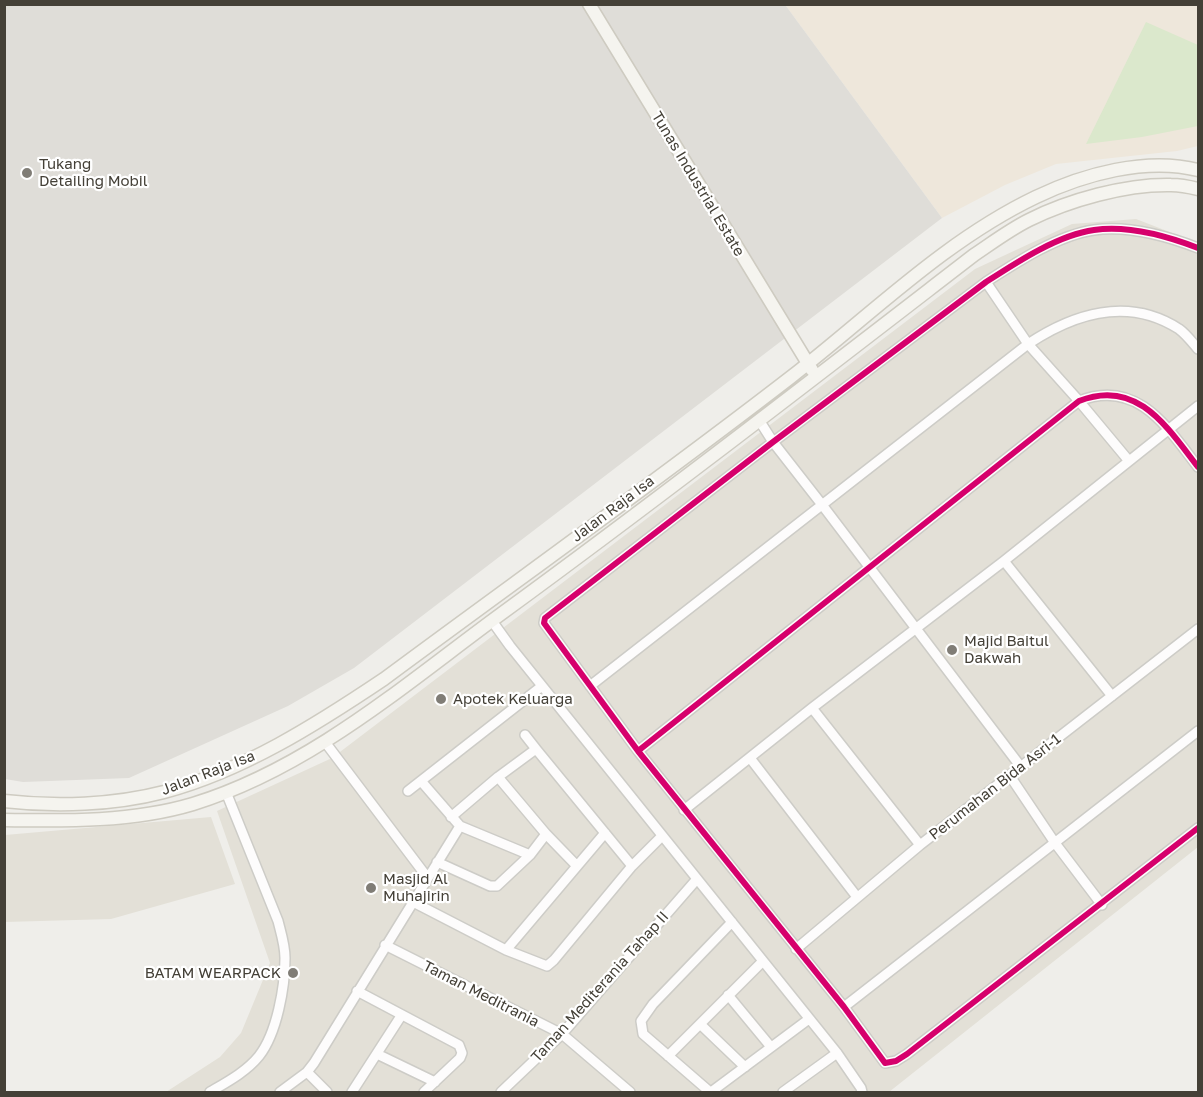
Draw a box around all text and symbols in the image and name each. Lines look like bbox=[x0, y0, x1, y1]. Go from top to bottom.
street label: Tunas Industrial Estate bbox=[648, 108, 748, 260]
place label: Tukang Detailing Mobil bbox=[39, 155, 148, 190]
marker: Tukang Detailing Mobil bbox=[20, 166, 34, 180]
street label: Jalan Raja Isa bbox=[568, 472, 658, 546]
place label: Majid Baitul Dakwah bbox=[964, 632, 1049, 667]
marker: Majid Baitul Dakwah bbox=[945, 643, 959, 657]
place label: Apotek Keluarga bbox=[453, 690, 573, 708]
marker: Apotek Keluarga bbox=[434, 692, 448, 706]
street label: Perumahan Bida Asri-1 bbox=[926, 730, 1064, 844]
street label: Jalan Raja Isa bbox=[159, 747, 257, 799]
place label: Masjid Al Muhajirin bbox=[383, 870, 450, 905]
marker: Masjid Al Muhajirin bbox=[364, 881, 378, 895]
street label: Taman Mediterania Tahap II bbox=[527, 908, 673, 1066]
street label: Taman Meditrania bbox=[420, 957, 542, 1031]
place label: BATAM WEARPACK bbox=[145, 964, 281, 982]
marker: BATAM WEARPACK bbox=[286, 966, 300, 980]

